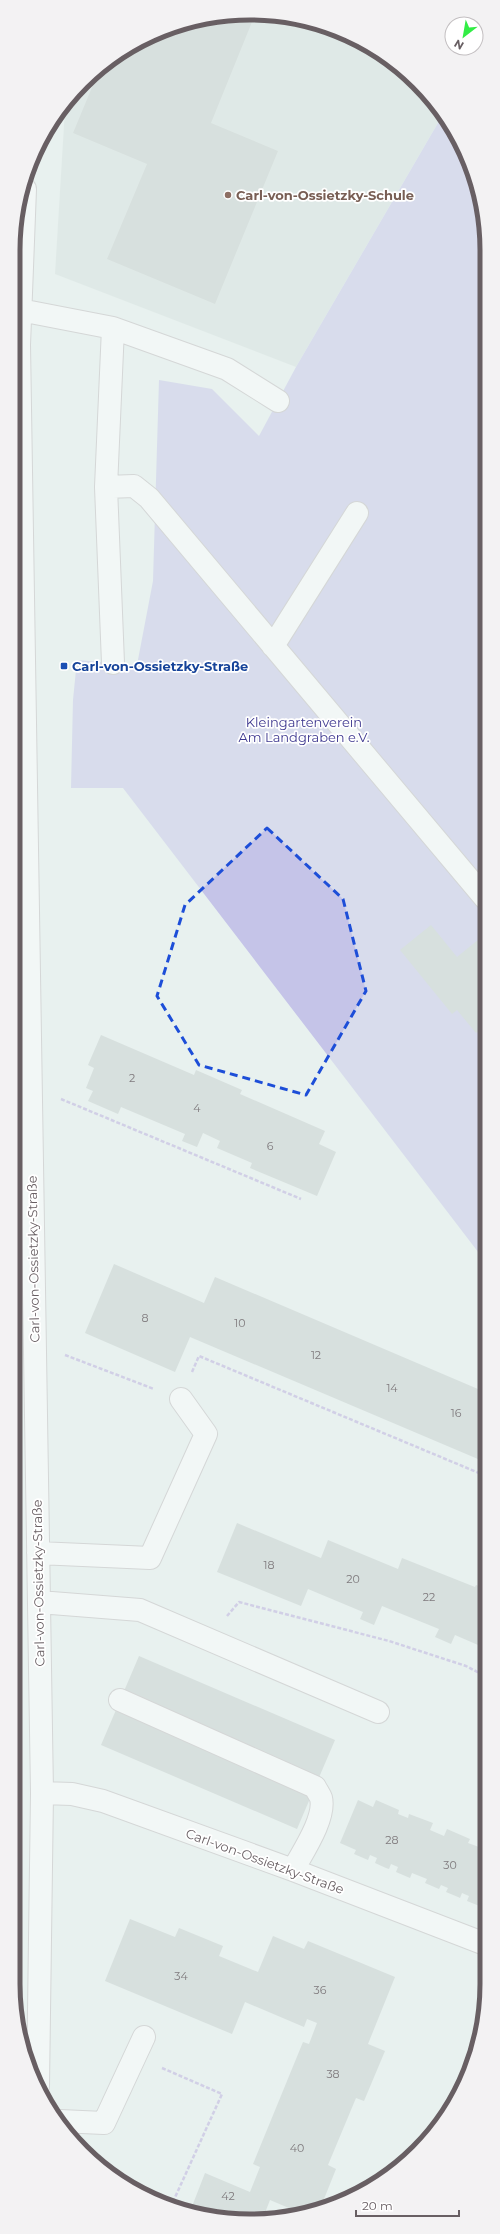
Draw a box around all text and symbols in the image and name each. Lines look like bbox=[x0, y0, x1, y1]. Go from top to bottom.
north arrow bbox=[444, 16, 484, 56]
text: N bbox=[451, 36, 466, 53]
place label: Carl-von-Ossietzky-Schule bbox=[236, 187, 414, 203]
marker: Carl-von-Ossietzky-Schule bbox=[223, 190, 233, 200]
place label: Carl-von-Ossietzky-Straße bbox=[72, 658, 248, 674]
marker: Carl-von-Ossietzky-Straße bbox=[59, 661, 69, 671]
park label: Kleingartenverein Am Landgraben e.V. bbox=[238, 714, 370, 745]
house number: 2 bbox=[129, 1071, 135, 1085]
house number: 4 bbox=[193, 1101, 201, 1115]
house number: 6 bbox=[267, 1139, 274, 1153]
street label: Carl-von-Ossietzky-Straße bbox=[24, 1175, 42, 1343]
house number: 8 bbox=[141, 1311, 149, 1325]
house number: 10 bbox=[234, 1316, 246, 1330]
house number: 12 bbox=[311, 1348, 321, 1362]
house number: 14 bbox=[386, 1381, 398, 1395]
house number: 16 bbox=[451, 1406, 462, 1420]
street label: Carl-von-Ossietzky-Straße bbox=[29, 1499, 47, 1667]
house number: 18 bbox=[264, 1558, 275, 1572]
house number: 20 bbox=[346, 1572, 360, 1586]
house number: 22 bbox=[423, 1590, 435, 1604]
street label: Carl-von-Ossietzky-Straße bbox=[184, 1825, 346, 1897]
house number: 28 bbox=[385, 1833, 399, 1847]
house number: 30 bbox=[443, 1858, 457, 1872]
house number: 34 bbox=[174, 1969, 188, 1983]
house number: 36 bbox=[314, 1983, 327, 1997]
house number: 38 bbox=[326, 2067, 340, 2081]
house number: 40 bbox=[290, 2141, 304, 2155]
house number: 42 bbox=[221, 2189, 235, 2203]
scale bar bbox=[356, 2192, 459, 2218]
text: 20 m bbox=[362, 2198, 393, 2213]

